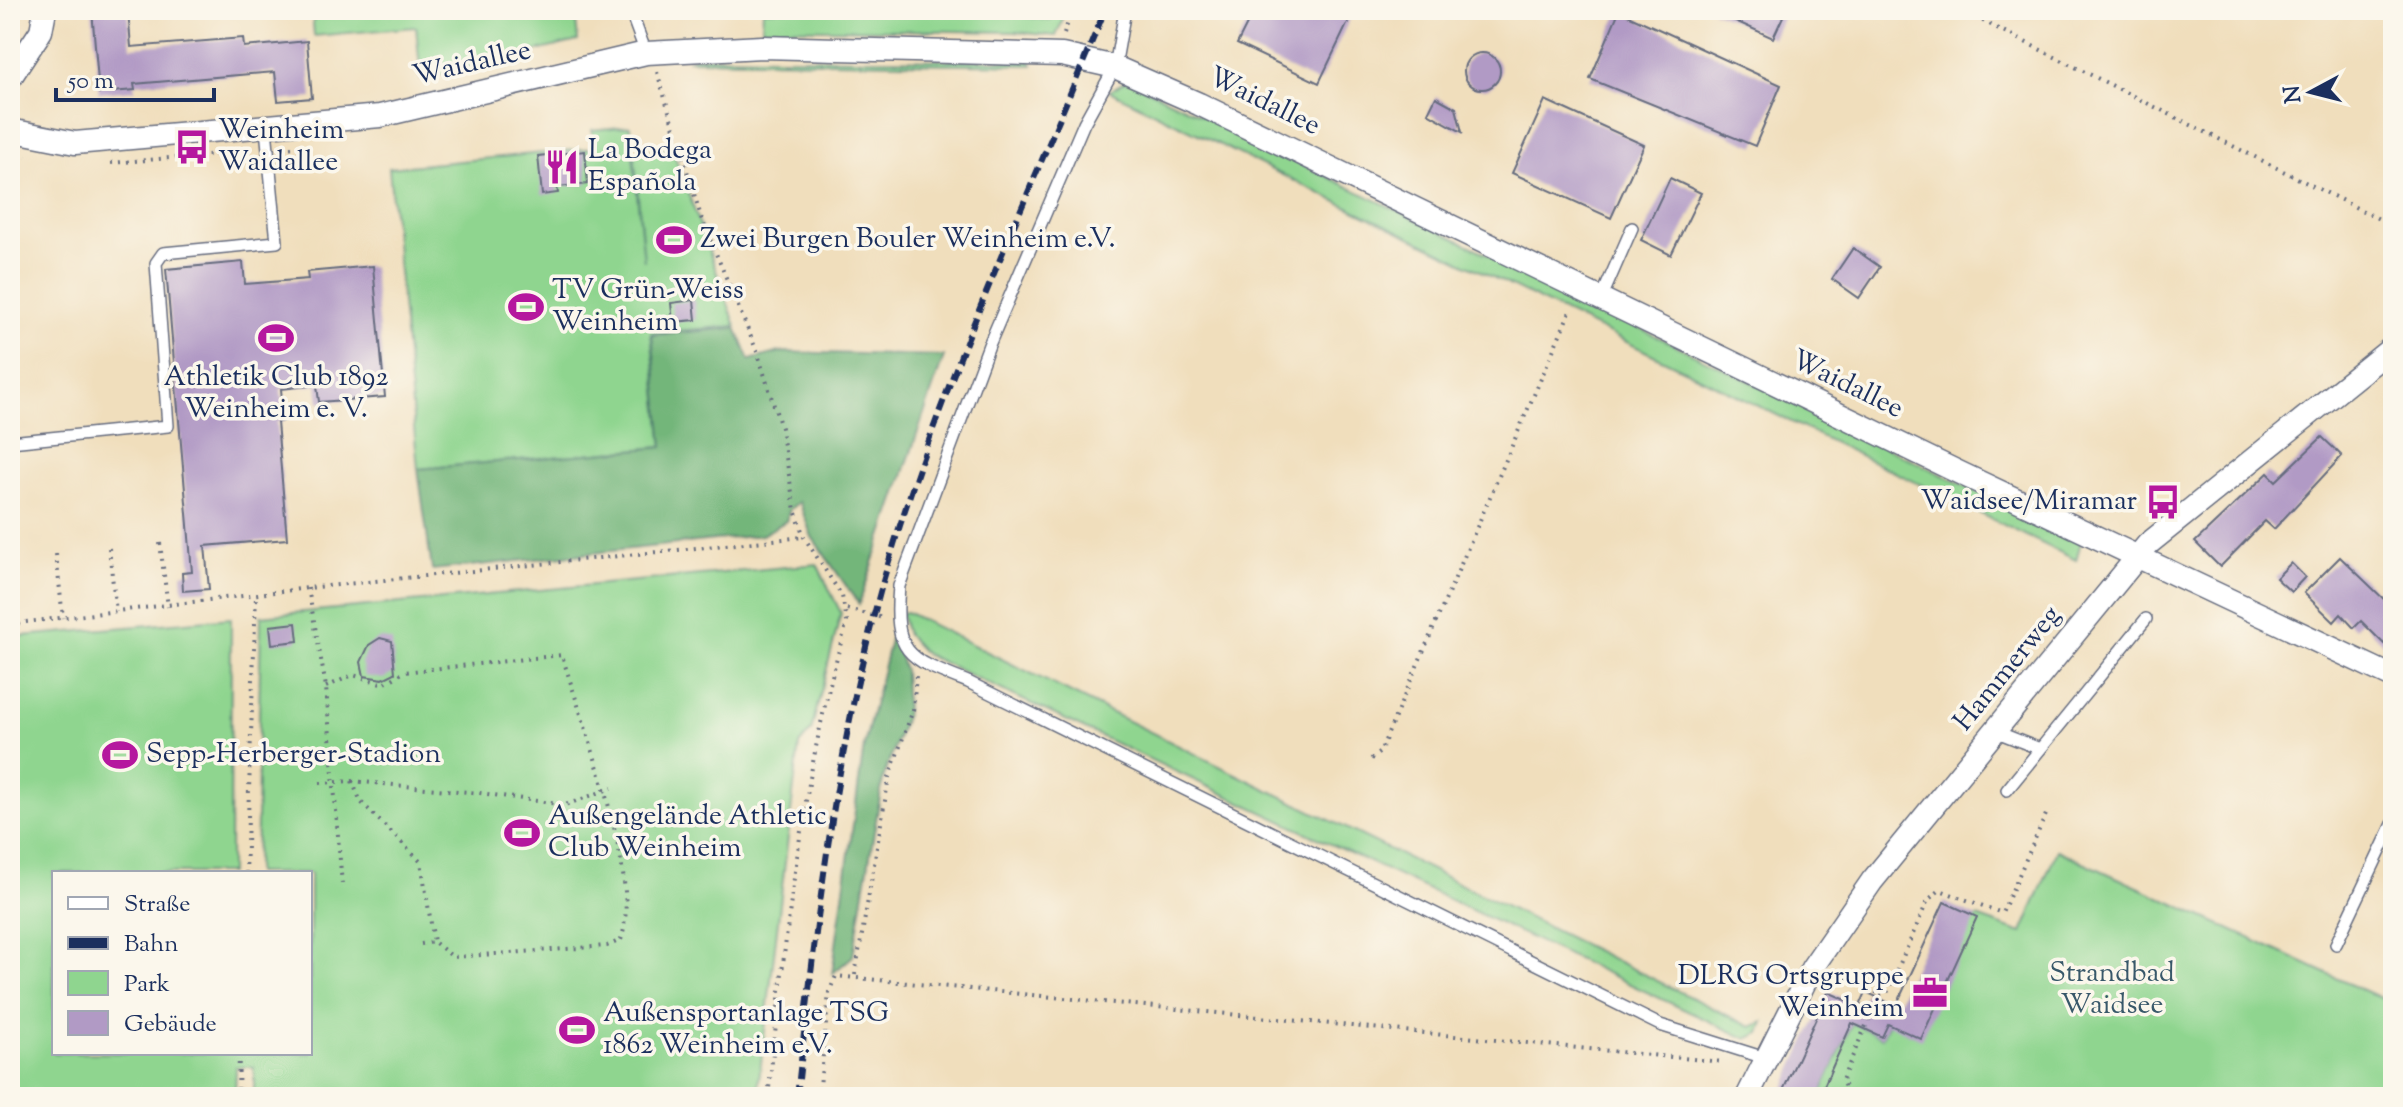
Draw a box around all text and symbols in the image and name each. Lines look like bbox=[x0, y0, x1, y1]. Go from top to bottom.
street label: Waidallee bbox=[409, 31, 535, 97]
scale bar bbox=[56, 52, 214, 102]
north arrow bbox=[2271, 52, 2351, 132]
street label: Waidallee bbox=[1201, 58, 1327, 146]
text: 50 m bbox=[66, 65, 114, 99]
text: N bbox=[2277, 83, 2311, 105]
place label: Weinheim Waidallee bbox=[218, 111, 344, 183]
bus stop icon: Weinheim Waidallee bbox=[173, 128, 211, 166]
place label: La Bodega Española bbox=[588, 131, 712, 203]
restaurant icon: La Bodega Española bbox=[543, 148, 581, 186]
place label: Zwei Burgen Bouler Weinheim e.V. bbox=[700, 220, 1115, 260]
sports icon: Zwei Burgen Bouler Weinheim e.V. bbox=[655, 221, 693, 259]
place label: TV Grün-Weiss Weinheim bbox=[552, 271, 744, 343]
sports icon: TV Grün-Weiss Weinheim bbox=[507, 288, 545, 326]
sports icon: Athletik Club 1892 Weinheim e. V. bbox=[257, 319, 295, 357]
street label: Waidallee bbox=[1784, 341, 1910, 429]
place label: Athletik Club 1892 Weinheim e. V. bbox=[163, 358, 389, 430]
place label: Waidsee/Miramar bbox=[1921, 482, 2137, 522]
bus stop icon: Waidsee/Miramar bbox=[2144, 483, 2182, 521]
street label: Hammerweg bbox=[1945, 598, 2071, 740]
place label: Sepp-Herberger-Stadion bbox=[146, 735, 441, 775]
sports icon: Sepp-Herberger-Stadion bbox=[101, 736, 139, 774]
place label: Außengelände Athletic Club Weinheim bbox=[548, 797, 827, 869]
sports icon: Außengelände Athletic Club Weinheim bbox=[503, 814, 541, 852]
legend bbox=[52, 871, 312, 1055]
text: Straße bbox=[124, 888, 190, 922]
text: Bahn bbox=[124, 928, 178, 962]
park label: Strandbad Waidsee bbox=[2049, 954, 2175, 1026]
place label: DLRG Ortsgruppe Weinheim bbox=[1678, 957, 1904, 1029]
text: Park bbox=[124, 968, 170, 1002]
office icon: DLRG Ortsgruppe Weinheim bbox=[1911, 974, 1949, 1012]
place label: Außensportanlage TSG 1862 Weinheim e.V. bbox=[603, 994, 889, 1066]
text: Gebäude bbox=[124, 1008, 217, 1042]
sports icon: Außensportanlage TSG 1862 Weinheim e.V. bbox=[558, 1011, 596, 1049]

